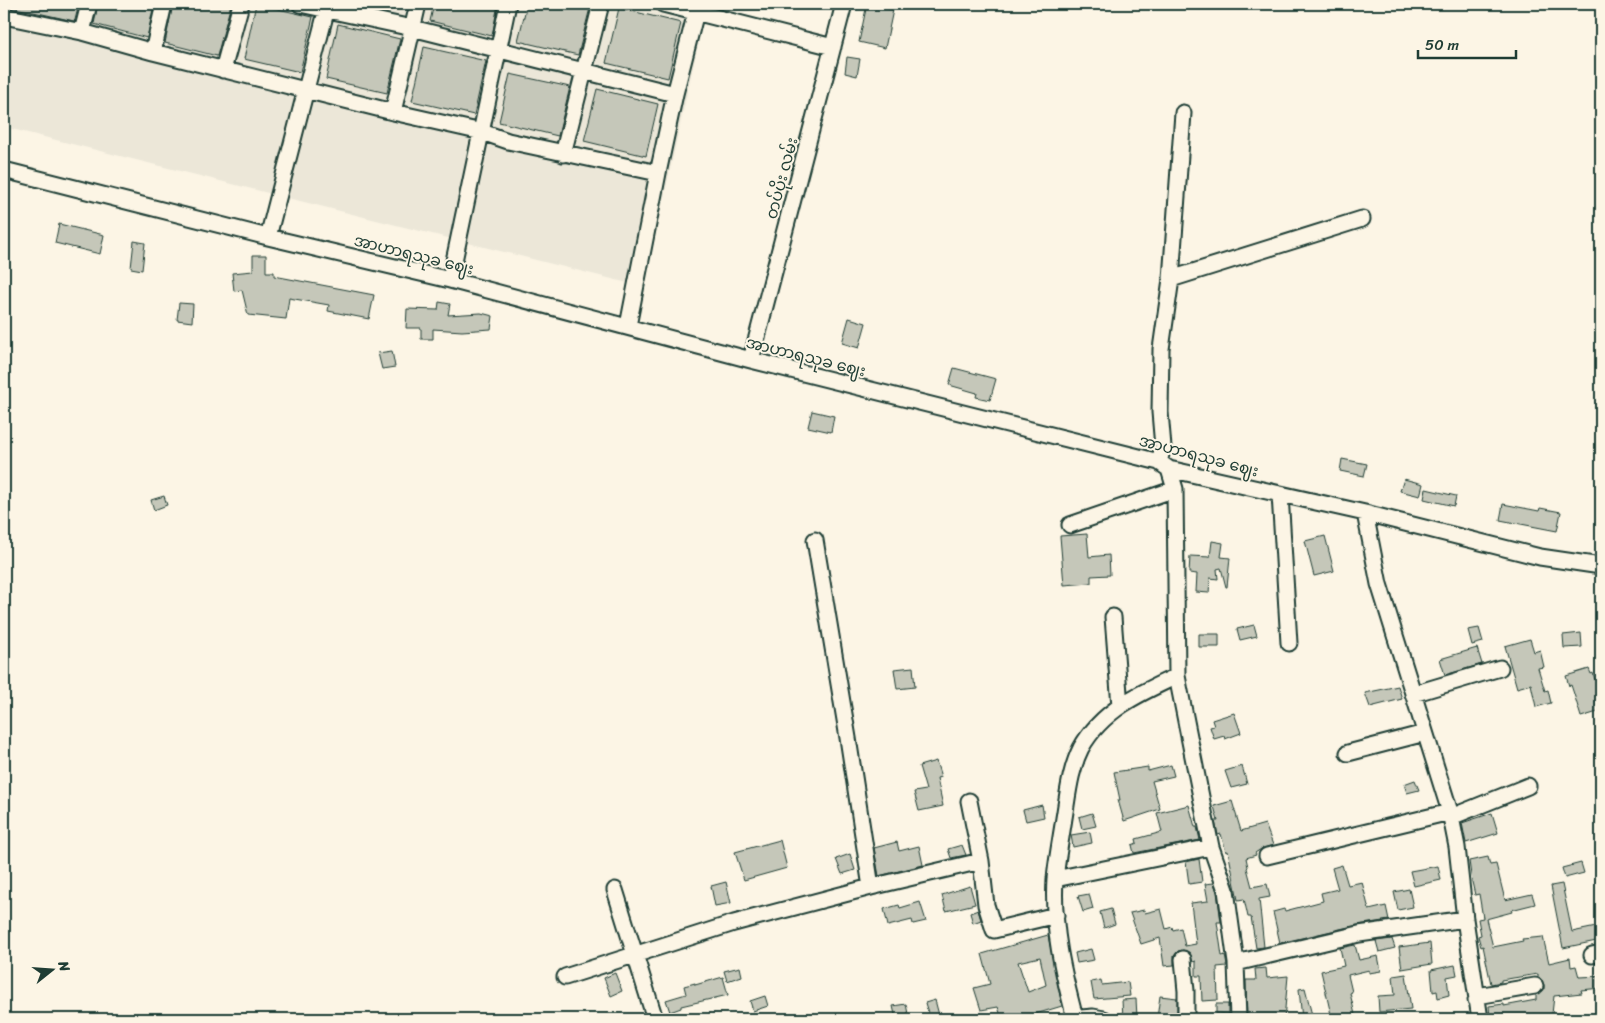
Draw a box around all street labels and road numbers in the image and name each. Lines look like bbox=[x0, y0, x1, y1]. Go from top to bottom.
street label: တပ်ပိုး လမ်း bbox=[757, 134, 806, 222]
street label: အာဟာရသုခ ဈေး bbox=[351, 226, 477, 283]
street label: အာဟာရသုခ ဈေး bbox=[743, 328, 869, 385]
street label: အာဟာရသုခ ဈေး bbox=[1136, 426, 1262, 485]

